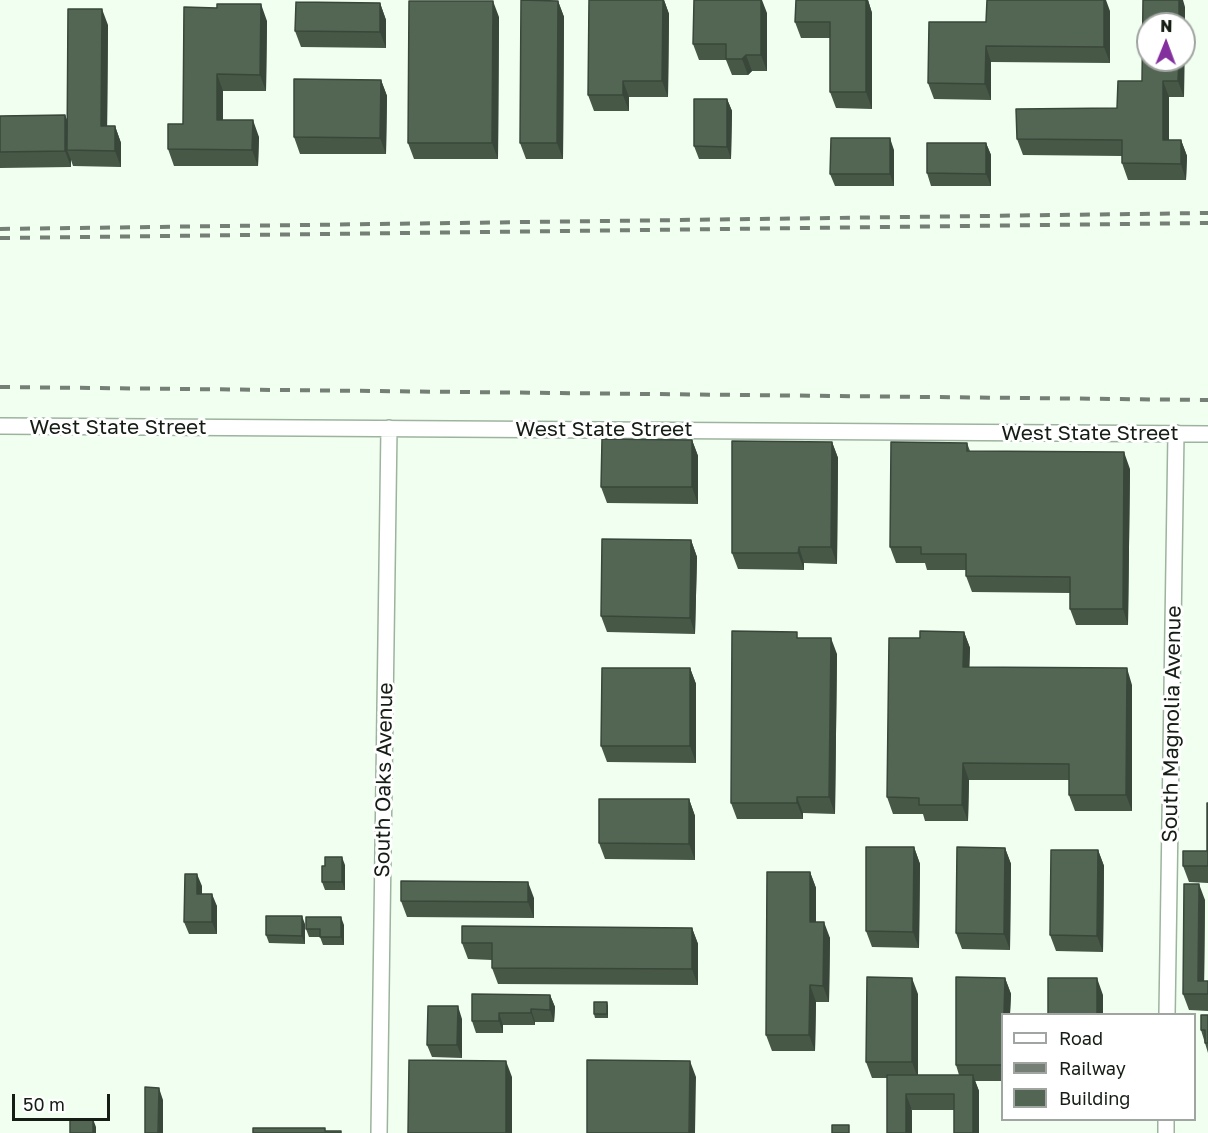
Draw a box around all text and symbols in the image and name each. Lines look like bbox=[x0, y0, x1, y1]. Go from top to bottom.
north arrow bbox=[1136, 12, 1196, 72]
text: N bbox=[1160, 16, 1173, 36]
street label: West State Street bbox=[29, 414, 207, 440]
street label: West State Street bbox=[515, 416, 693, 442]
street label: West State Street bbox=[1001, 420, 1179, 446]
street label: South Magnolia Avenue bbox=[1157, 605, 1187, 843]
street label: South Oaks Avenue bbox=[370, 682, 398, 878]
legend bbox=[1001, 1013, 1196, 1121]
text: Road bbox=[1059, 1027, 1103, 1049]
text: Railway bbox=[1059, 1057, 1126, 1079]
scale bar bbox=[15, 1082, 112, 1120]
text: Building bbox=[1059, 1087, 1130, 1109]
text: 50 m bbox=[23, 1093, 65, 1115]

